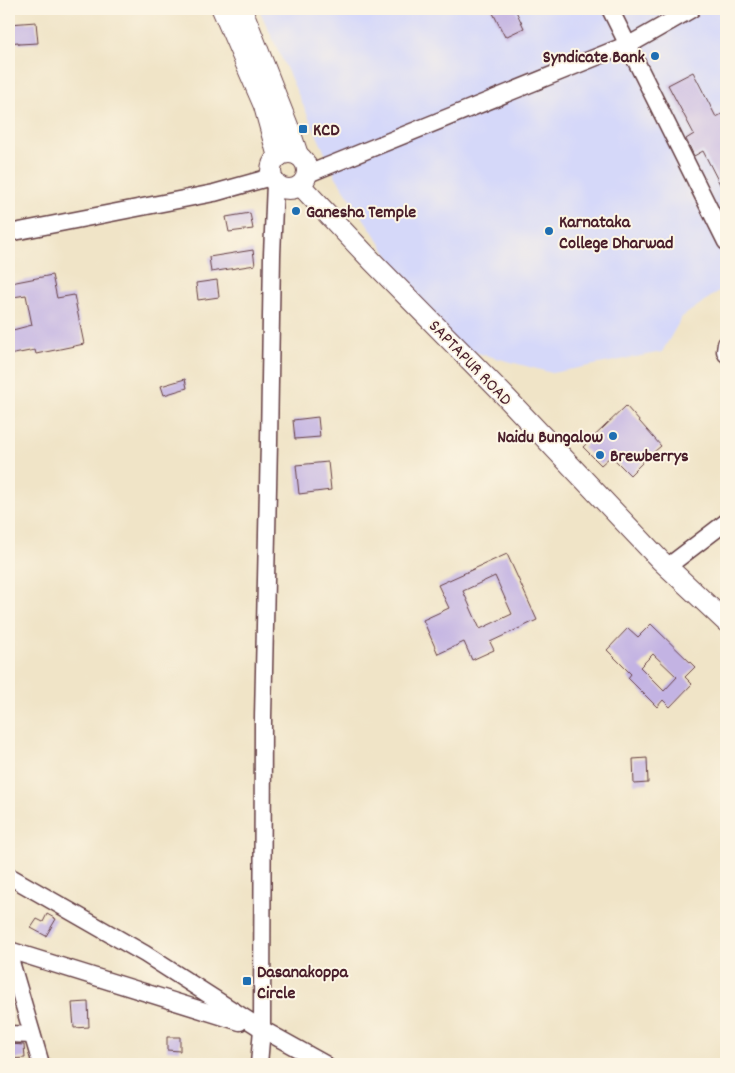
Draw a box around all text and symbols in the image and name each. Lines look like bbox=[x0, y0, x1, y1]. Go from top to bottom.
place label: Syndicate Bank bbox=[543, 46, 646, 71]
marker: Syndicate Bank bbox=[649, 50, 661, 62]
place label: KCD bbox=[313, 119, 340, 144]
marker: KCD bbox=[297, 123, 309, 135]
place label: Ganesha Temple bbox=[306, 201, 416, 226]
marker: Ganesha Temple bbox=[290, 205, 302, 217]
place label: Karnataka College Dharwad bbox=[559, 211, 673, 257]
marker: Karnataka College Dharwad bbox=[543, 225, 555, 237]
street label: SAPTAPUR ROAD bbox=[422, 315, 517, 412]
place label: Naidu Bungalow bbox=[497, 426, 603, 451]
marker: Naidu Bungalow bbox=[607, 430, 619, 442]
place label: Brewberrys bbox=[610, 445, 689, 470]
marker: Brewberrys bbox=[594, 449, 606, 461]
place label: Dasanakoppa Circle bbox=[257, 961, 348, 1007]
marker: Dasanakoppa Circle bbox=[241, 975, 253, 987]

